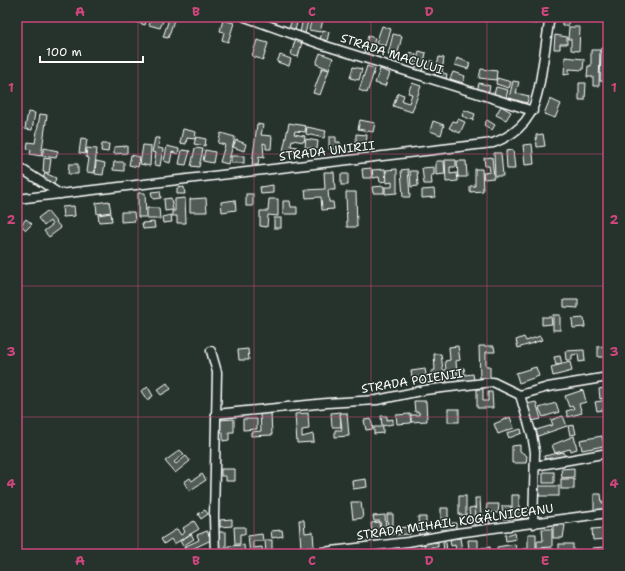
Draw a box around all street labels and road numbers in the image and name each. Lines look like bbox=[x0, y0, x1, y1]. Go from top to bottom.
street label: STRADA MACULUI bbox=[339, 30, 446, 78]
street label: STRADA UNIRII bbox=[278, 137, 376, 165]
street label: STRADA POIENII bbox=[360, 365, 464, 397]
street label: STRADA MIHAIL KOGĂLNICEANU bbox=[356, 500, 554, 544]

